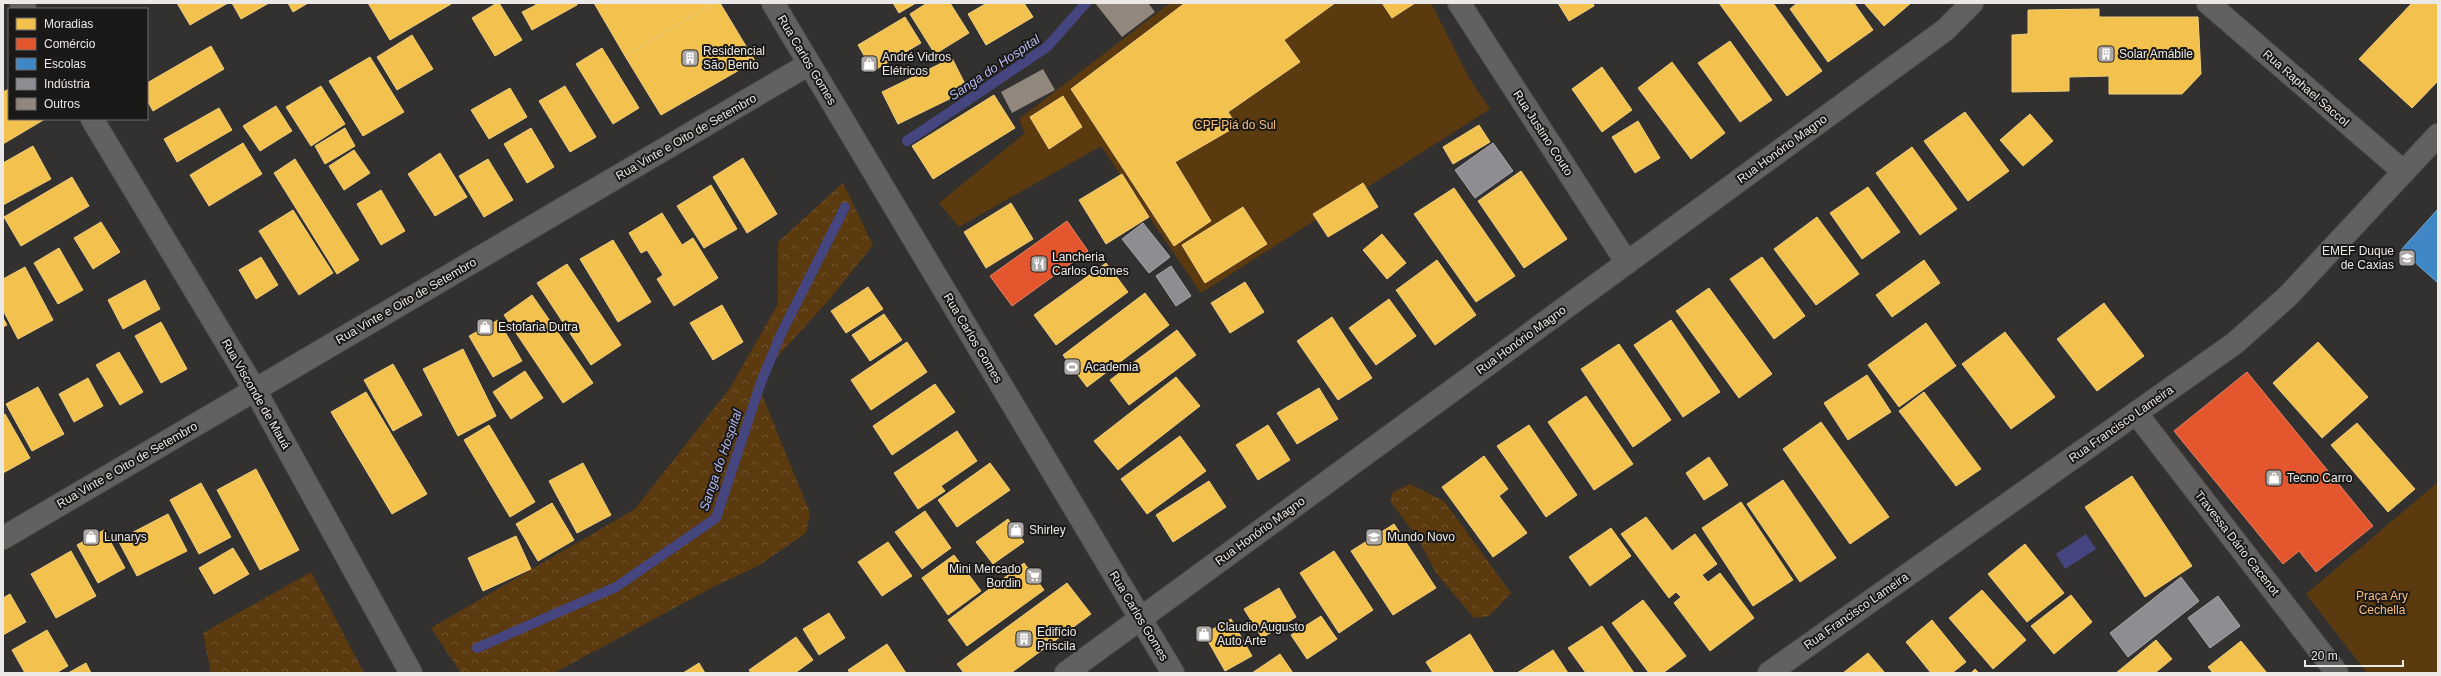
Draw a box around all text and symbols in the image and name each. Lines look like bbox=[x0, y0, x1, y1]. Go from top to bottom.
legend bbox=[8, 8, 148, 120]
street label: Rua Carlos Gomes bbox=[775, 13, 839, 107]
text: Moradias bbox=[44, 17, 93, 31]
water label: Sanga do Hospital bbox=[946, 31, 1043, 103]
text: Comércio bbox=[44, 37, 96, 51]
place label: Residencial São Bento bbox=[703, 44, 765, 72]
building icon: Solar Amábile bbox=[2096, 44, 2116, 64]
place label: Solar Amábile bbox=[2119, 47, 2193, 61]
street label: Rua Raphael Saccol bbox=[2260, 47, 2352, 129]
building icon: Residencial São Bento bbox=[680, 48, 700, 68]
place label: André Vidros Elétricos bbox=[882, 50, 951, 78]
shop icon: André Vidros Elétricos bbox=[859, 54, 879, 74]
text: Escolas bbox=[44, 57, 86, 71]
text: Indústria bbox=[44, 77, 90, 91]
street label: Rua Justino Couto bbox=[1510, 88, 1576, 178]
street label: Rua Vinte e Oito de Setembro bbox=[613, 91, 759, 183]
text: Outros bbox=[44, 97, 80, 111]
street label: Rua Honório Magno bbox=[1734, 112, 1830, 186]
park label: CPF Piá do Sul bbox=[1194, 118, 1276, 132]
place label: EMEF Duque de Caxias bbox=[2322, 244, 2394, 272]
school or university icon: EMEF Duque de Caxias bbox=[2397, 248, 2417, 268]
place label: Lancheria Carlos Gomes bbox=[1052, 250, 1129, 278]
restaurant icon: Lancheria Carlos Gomes bbox=[1029, 254, 1049, 274]
street label: Rua Vinte e Oito de Setembro bbox=[333, 255, 479, 347]
street label: Rua Carlos Gomes bbox=[941, 291, 1005, 385]
street label: Rua Honório Magno bbox=[1473, 303, 1569, 377]
shop icon: Estofaria Dutra bbox=[475, 317, 495, 337]
place label: Estofaria Dutra bbox=[498, 320, 578, 334]
street label: Rua Visconde de Mauá bbox=[219, 337, 293, 452]
sports icon: Academia bbox=[1062, 357, 1082, 377]
place label: Academia bbox=[1085, 360, 1139, 374]
street label: Rua Francisco Lameira bbox=[2066, 383, 2176, 465]
water label: Sanga do Hospital bbox=[696, 406, 745, 513]
street label: Rua Vinte e Oito de Setembro bbox=[54, 419, 200, 511]
shop icon: Tecno Carro bbox=[2264, 468, 2284, 488]
place label: Tecno Carro bbox=[2287, 471, 2353, 485]
street label: Travessa Dário Cacenot bbox=[2192, 488, 2283, 599]
street label: Rua Honório Magno bbox=[1212, 494, 1308, 568]
shop icon: Shirley bbox=[1006, 520, 1026, 540]
place label: Shirley bbox=[1029, 523, 1066, 537]
shop icon: Lunarys bbox=[81, 527, 101, 547]
school or university icon: Mundo Novo bbox=[1364, 527, 1384, 547]
place label: Lunarys bbox=[104, 530, 147, 544]
place label: Mundo Novo bbox=[1387, 530, 1455, 544]
place label: Mini Mercado Bordin bbox=[949, 562, 1021, 590]
supermarket icon: Mini Mercado Bordin bbox=[1024, 566, 1044, 586]
street label: Rua Carlos Gomes bbox=[1107, 569, 1171, 663]
street label: Rua Francisco Lameira bbox=[1801, 570, 1911, 652]
park label: Praça Ary Cechella bbox=[2356, 589, 2408, 617]
place label: Claudio Augusto Auto Arte bbox=[1217, 620, 1305, 648]
shop icon: Claudio Augusto Auto Arte bbox=[1194, 624, 1214, 644]
place label: Edifício Priscila bbox=[1037, 625, 1077, 653]
building icon: Edifício Priscila bbox=[1014, 629, 1034, 649]
scale bar bbox=[2305, 642, 2403, 668]
text: 20 m bbox=[2311, 649, 2338, 663]

